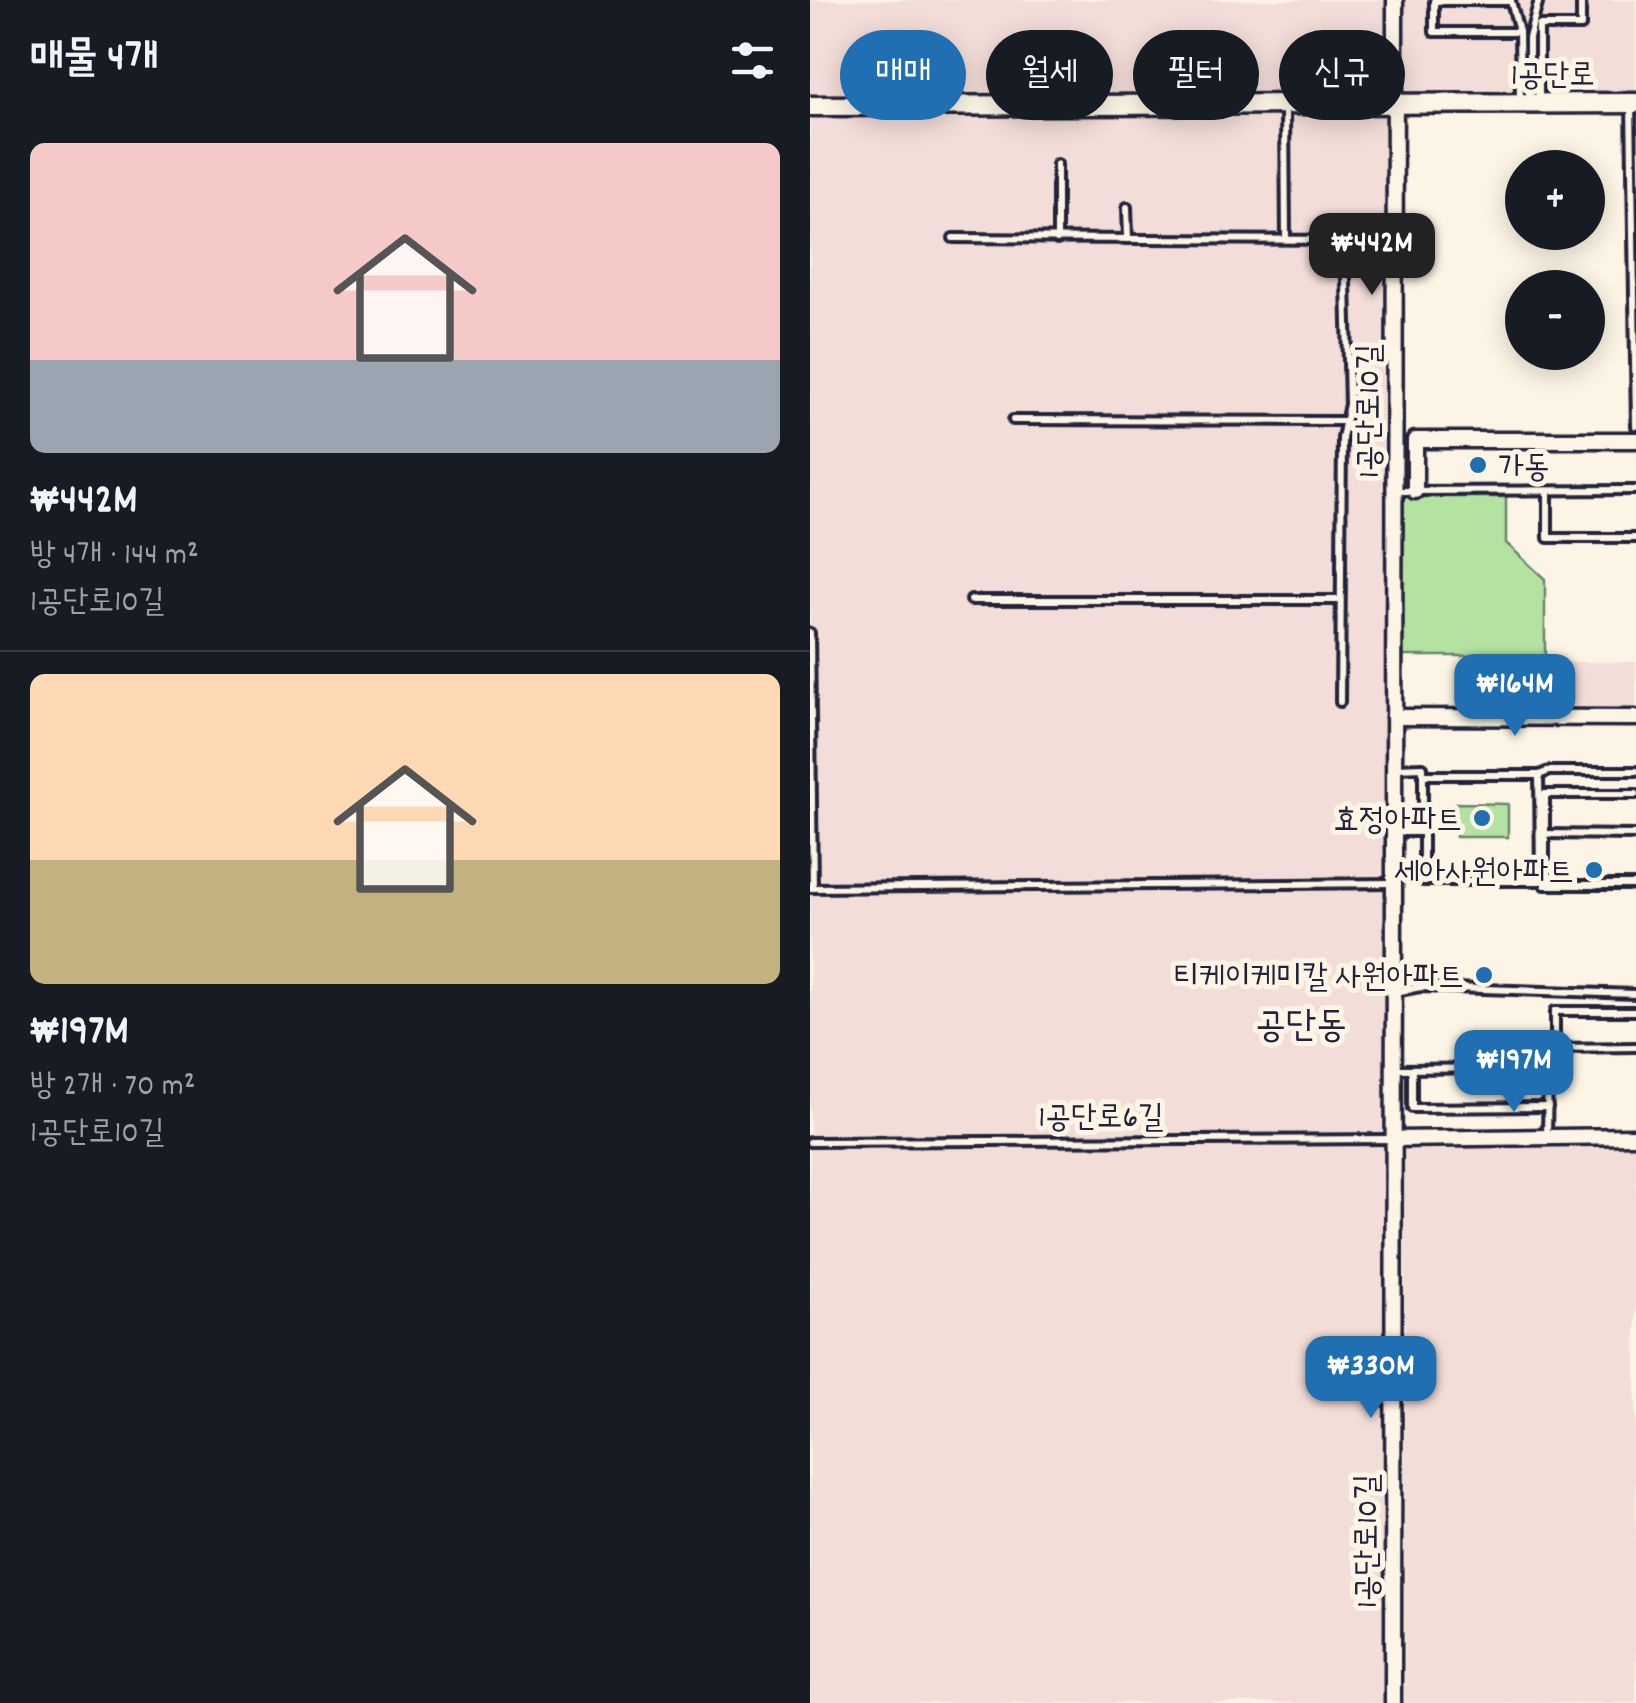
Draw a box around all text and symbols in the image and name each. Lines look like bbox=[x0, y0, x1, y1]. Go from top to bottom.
chip: 매매 bbox=[840, 30, 966, 120]
chip: 월세 bbox=[986, 30, 1113, 120]
chip: 필터 bbox=[1133, 30, 1259, 120]
chip: 신규 bbox=[1279, 30, 1405, 120]
text: 매물 4개 bbox=[30, 31, 158, 91]
icon: filters bbox=[725, 33, 780, 88]
street label: 1공단로 bbox=[1511, 55, 1595, 101]
map controls bbox=[1505, 150, 1605, 370]
button: + bbox=[1505, 150, 1605, 250]
icon: home bbox=[315, 208, 495, 388]
pin: ₩442M bbox=[1302, 213, 1442, 298]
text: ₩442M bbox=[1331, 222, 1413, 268]
button: − bbox=[1505, 270, 1605, 370]
street label: 1공단로10길 bbox=[1349, 344, 1395, 478]
place label: 가동 bbox=[1498, 447, 1550, 493]
marker: 가동 bbox=[1467, 454, 1489, 476]
text: ₩442M bbox=[30, 473, 138, 533]
text: 방 4개 · 144 m² bbox=[30, 534, 199, 580]
text: 1공단로10길 bbox=[30, 581, 164, 627]
pin: ₩164M bbox=[1445, 654, 1585, 739]
text: ₩164M bbox=[1476, 663, 1554, 709]
icon: home bbox=[315, 739, 495, 919]
place label: 효정아파트 bbox=[1333, 800, 1462, 846]
marker: 효정아파트 bbox=[1471, 807, 1493, 829]
place label: 세아사원아파트 bbox=[1394, 852, 1574, 898]
marker: 세아사원아파트 bbox=[1583, 859, 1605, 881]
place label: 티케이케미칼 사원아파트 bbox=[1173, 957, 1464, 1003]
marker: 티케이케미칼 사원아파트 bbox=[1473, 964, 1495, 986]
district label: 공단동 bbox=[1255, 1001, 1347, 1056]
text: ₩197M bbox=[30, 1004, 129, 1064]
pin: ₩197M bbox=[1444, 1030, 1584, 1115]
text: ₩197M bbox=[1476, 1039, 1552, 1085]
text: 방 2개 · 70 m² bbox=[30, 1065, 195, 1111]
street label: 1공단로6길 bbox=[1038, 1097, 1164, 1143]
text: 1공단로10길 bbox=[30, 1112, 164, 1158]
pin: ₩330M bbox=[1301, 1336, 1441, 1421]
text: ₩330M bbox=[1327, 1345, 1415, 1391]
street label: 1공단로10길 bbox=[1347, 1474, 1393, 1608]

